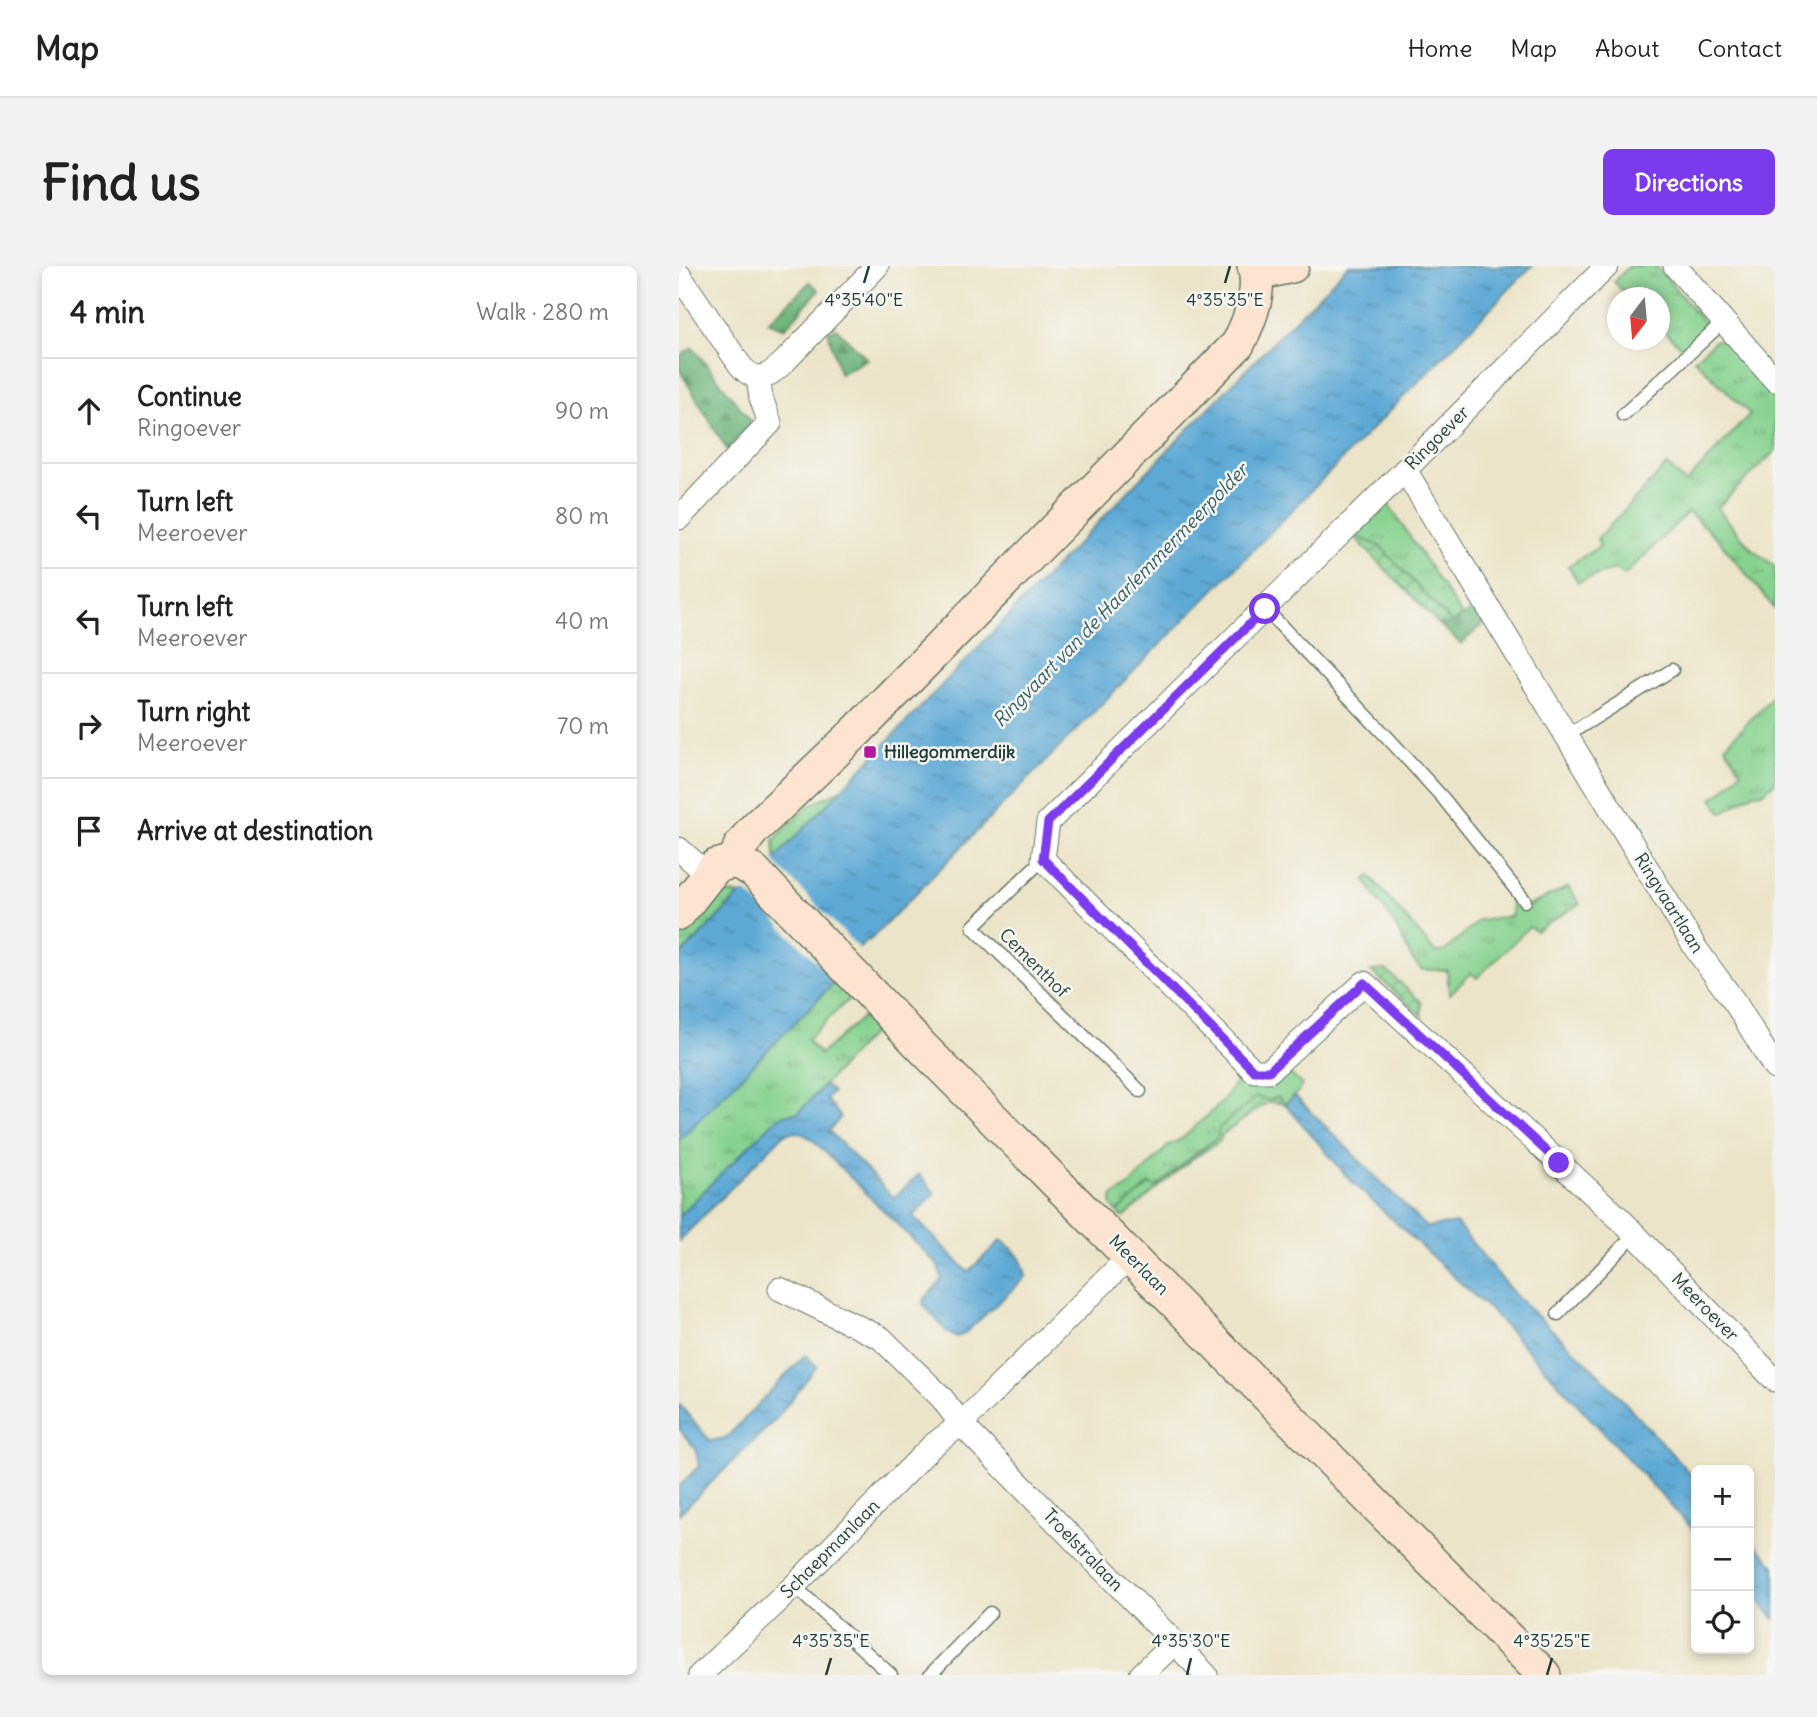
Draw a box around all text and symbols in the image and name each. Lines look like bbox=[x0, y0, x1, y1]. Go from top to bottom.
text: Map bbox=[35, 27, 99, 69]
text: Home bbox=[1408, 33, 1472, 63]
text: Map bbox=[1510, 33, 1557, 63]
text: About bbox=[1595, 33, 1659, 63]
text: Contact bbox=[1697, 33, 1782, 63]
button: Directions bbox=[1603, 149, 1775, 215]
text: Find us bbox=[42, 152, 200, 213]
north arrow bbox=[1607, 287, 1670, 350]
text: 4°35'40"E bbox=[825, 288, 903, 311]
text: 4°35'35"E bbox=[1186, 288, 1264, 311]
text: 4 min bbox=[70, 293, 145, 331]
text: Walk · 280 m bbox=[476, 297, 609, 326]
text: Continue bbox=[137, 380, 242, 413]
icon: ahead bbox=[70, 392, 108, 430]
text: 90 m bbox=[555, 396, 609, 425]
street label: Ringoever bbox=[1400, 400, 1474, 475]
text: Ringoever bbox=[137, 413, 241, 442]
water label: Ringvaart van de Haarlemmermeerpolder bbox=[987, 457, 1254, 732]
text: Turn left bbox=[137, 485, 233, 518]
icon: left bbox=[70, 497, 108, 535]
text: 80 m bbox=[555, 501, 609, 530]
text: Meeroever bbox=[137, 518, 248, 547]
text: Turn left bbox=[137, 590, 233, 623]
route start bbox=[1249, 593, 1280, 624]
icon: left bbox=[70, 602, 108, 640]
text: 40 m bbox=[555, 606, 609, 635]
text: Meeroever bbox=[137, 623, 248, 652]
text: Turn right bbox=[137, 695, 250, 728]
icon: right bbox=[70, 707, 108, 745]
text: 70 m bbox=[557, 711, 609, 740]
text: Meeroever bbox=[137, 728, 248, 757]
place label: Hillegommerdijk bbox=[884, 740, 1015, 763]
marker: Hillegommerdijk bbox=[862, 744, 878, 760]
icon: arrive bbox=[70, 812, 108, 850]
text: Arrive at destination bbox=[137, 814, 373, 847]
street label: Ringvaartlaan bbox=[1630, 849, 1709, 957]
street label: Cementhof bbox=[995, 923, 1075, 1003]
route end bbox=[1543, 1147, 1574, 1178]
street label: Meerlaan bbox=[1104, 1230, 1174, 1300]
street label: Meeroever bbox=[1667, 1267, 1744, 1346]
map controls bbox=[1691, 1465, 1754, 1654]
button: + bbox=[1691, 1465, 1754, 1528]
street label: Schaepmanlaan bbox=[775, 1494, 884, 1603]
street label: Troelstralaan bbox=[1038, 1504, 1128, 1596]
button: − bbox=[1691, 1528, 1754, 1591]
button: locate bbox=[1691, 1591, 1754, 1654]
text: 4°35'35"E bbox=[792, 1629, 870, 1652]
text: 4°35'30"E bbox=[1151, 1629, 1231, 1652]
text: 4°35'25"E bbox=[1513, 1629, 1591, 1652]

